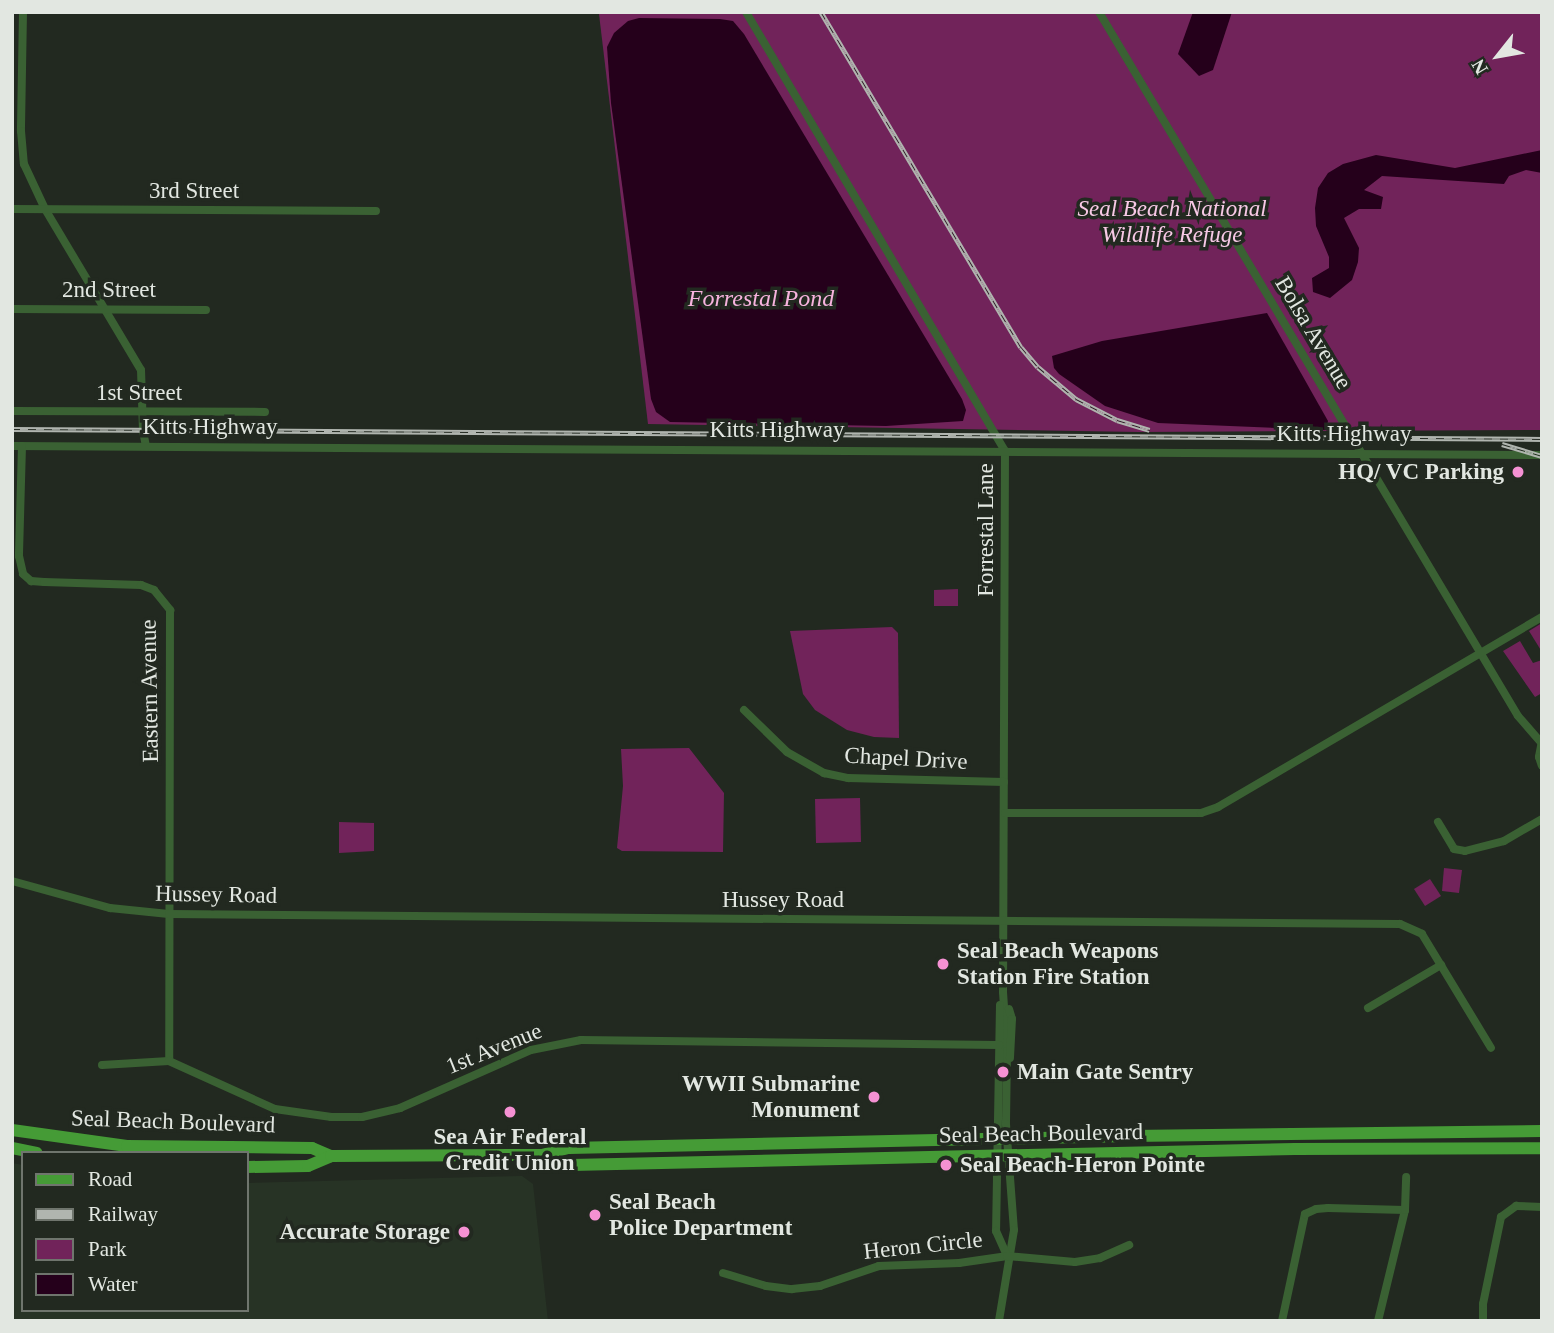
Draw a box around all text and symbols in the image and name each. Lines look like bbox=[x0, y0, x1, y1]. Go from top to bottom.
north arrow bbox=[1463, 21, 1533, 91]
text: N bbox=[1467, 56, 1492, 78]
street label: 3rd Street bbox=[149, 177, 239, 205]
park label: Seal Beach National Wildlife Refuge bbox=[1077, 195, 1267, 249]
street label: Bolsa Avenue bbox=[1268, 271, 1358, 395]
street label: 2nd Street bbox=[62, 276, 156, 304]
water label: Forrestal Pond bbox=[688, 285, 834, 313]
street label: 1st Street bbox=[96, 379, 182, 407]
street label: Kitts Highway bbox=[143, 413, 277, 441]
street label: Kitts Highway bbox=[710, 416, 844, 444]
street label: Kitts Highway bbox=[1277, 420, 1411, 448]
place label: HQ/ VC Parking bbox=[1338, 458, 1504, 486]
street label: Forrestal Lane bbox=[972, 463, 1000, 597]
marker: HQ/ VC Parking bbox=[1510, 464, 1526, 480]
street label: Eastern Avenue bbox=[135, 619, 165, 763]
street label: Chapel Drive bbox=[844, 742, 968, 776]
street label: Hussey Road bbox=[155, 880, 277, 910]
street label: Hussey Road bbox=[722, 886, 844, 914]
place label: Seal Beach Weapons Station Fire Station bbox=[957, 937, 1159, 991]
marker: Seal Beach Weapons Station Fire Station bbox=[935, 956, 951, 972]
street label: 1st Avenue bbox=[441, 1017, 547, 1081]
place label: Main Gate Sentry bbox=[1017, 1058, 1193, 1086]
marker: Main Gate Sentry bbox=[995, 1064, 1011, 1080]
place label: WWII Submarine Monument bbox=[682, 1070, 860, 1124]
marker: WWII Submarine Monument bbox=[866, 1089, 882, 1105]
marker: Sea Air Federal Credit Union bbox=[502, 1104, 518, 1120]
street label: Seal Beach Boulevard bbox=[70, 1105, 276, 1139]
street label: Seal Beach Boulevard bbox=[939, 1118, 1143, 1150]
place label: Sea Air Federal Credit Union bbox=[433, 1123, 587, 1177]
legend bbox=[21, 1151, 248, 1312]
place label: Seal Beach-Heron Pointe bbox=[960, 1151, 1205, 1179]
marker: Seal Beach-Heron Pointe bbox=[938, 1157, 954, 1173]
text: Road bbox=[88, 1167, 132, 1191]
place label: Seal Beach Police Department bbox=[609, 1188, 792, 1242]
text: Railway bbox=[88, 1202, 158, 1226]
marker: Seal Beach Police Department bbox=[587, 1207, 603, 1223]
place label: Accurate Storage bbox=[279, 1218, 450, 1246]
marker: Accurate Storage bbox=[456, 1224, 472, 1240]
street label: Heron Circle bbox=[862, 1226, 984, 1266]
text: Park bbox=[88, 1237, 127, 1261]
text: Water bbox=[88, 1272, 138, 1296]

